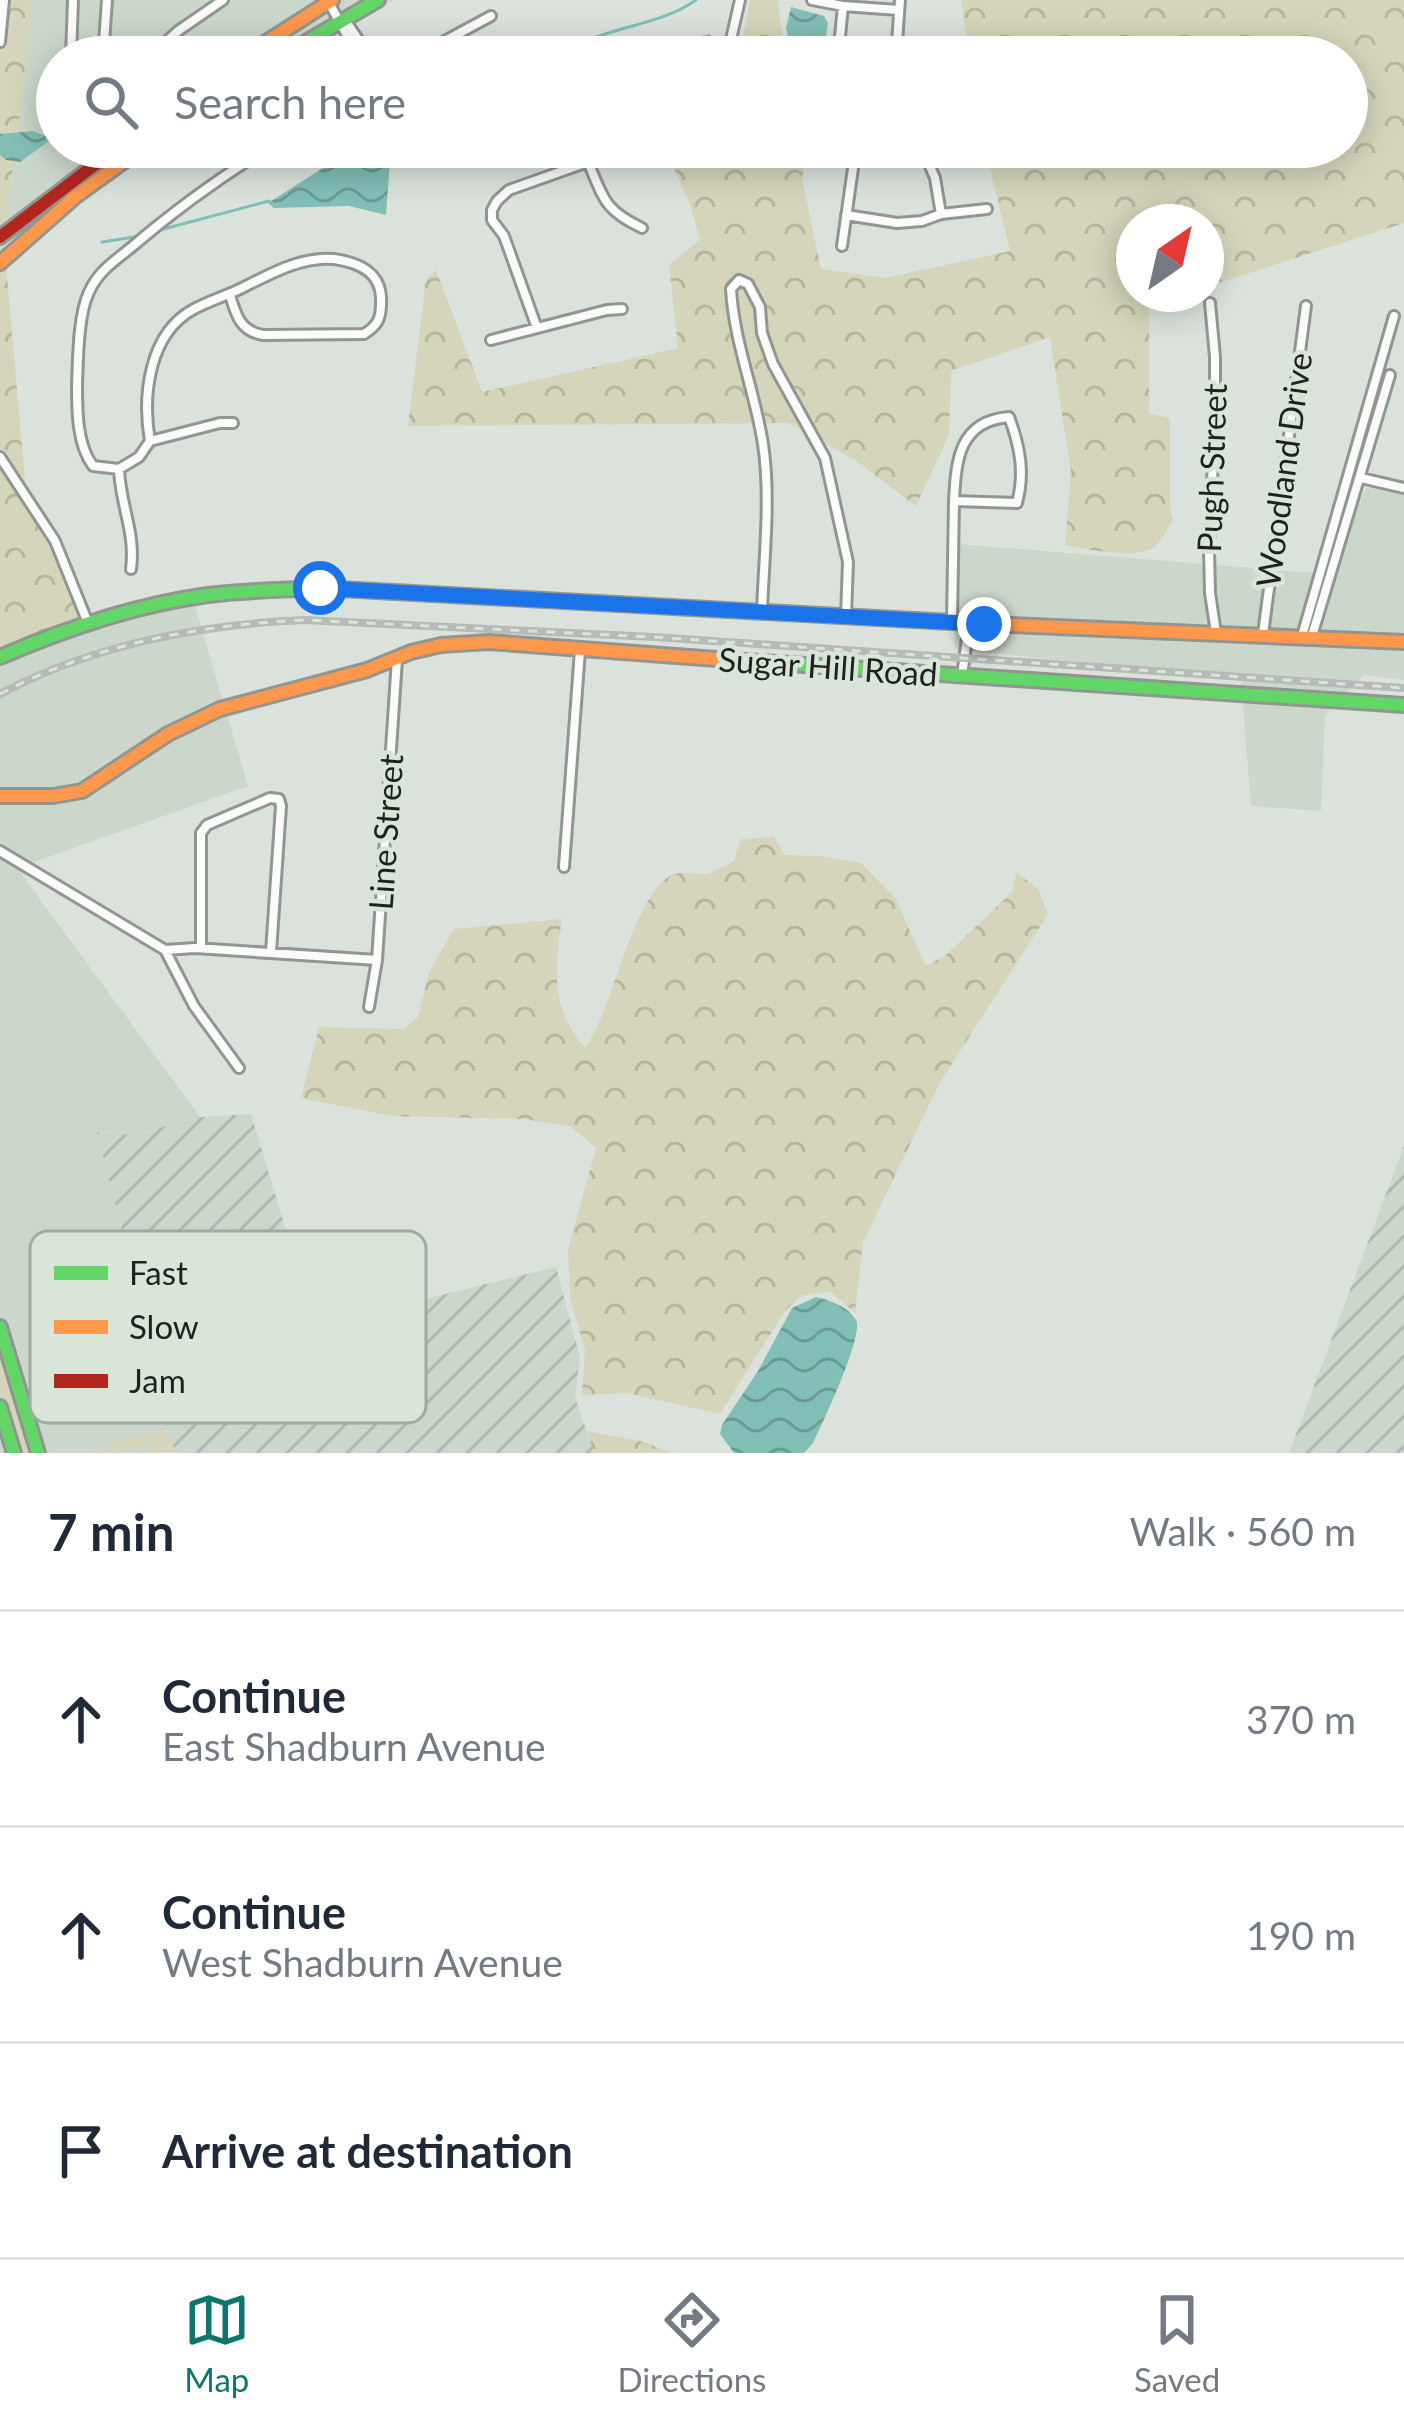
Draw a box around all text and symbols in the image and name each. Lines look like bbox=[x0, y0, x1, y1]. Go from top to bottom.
search box bbox=[36, 36, 1368, 168]
icon: search bbox=[78, 69, 144, 135]
text: Search here bbox=[174, 75, 406, 129]
north arrow bbox=[1116, 204, 1224, 312]
street label: Woodland Drive bbox=[1247, 350, 1319, 590]
street label: Pugh Street bbox=[1188, 383, 1234, 553]
route start bbox=[293, 561, 347, 615]
route end bbox=[957, 597, 1011, 651]
street label: Sugar Hill Road bbox=[717, 638, 939, 694]
street label: Line Street bbox=[360, 753, 410, 911]
legend bbox=[30, 1231, 426, 1423]
text: Fast bbox=[129, 1252, 188, 1292]
text: Slow bbox=[129, 1306, 199, 1346]
text: Jam bbox=[129, 1360, 186, 1400]
text: 7 min bbox=[48, 1501, 174, 1562]
text: Walk · 560 m bbox=[1129, 1508, 1356, 1554]
text: Continue bbox=[162, 1669, 346, 1723]
icon: ahead bbox=[48, 1686, 114, 1752]
text: 370 m bbox=[1246, 1696, 1356, 1742]
text: East Shadburn Avenue bbox=[162, 1723, 546, 1769]
text: Continue bbox=[162, 1885, 346, 1939]
icon: ahead bbox=[48, 1902, 114, 1968]
text: 190 m bbox=[1246, 1912, 1356, 1958]
text: West Shadburn Avenue bbox=[162, 1939, 563, 1985]
icon: arrive bbox=[48, 2118, 114, 2184]
text: Arrive at destination bbox=[162, 2124, 573, 2178]
tab: Map bbox=[184, 2287, 250, 2399]
tab: Directions bbox=[617, 2287, 766, 2399]
tab: Saved bbox=[1134, 2287, 1220, 2399]

